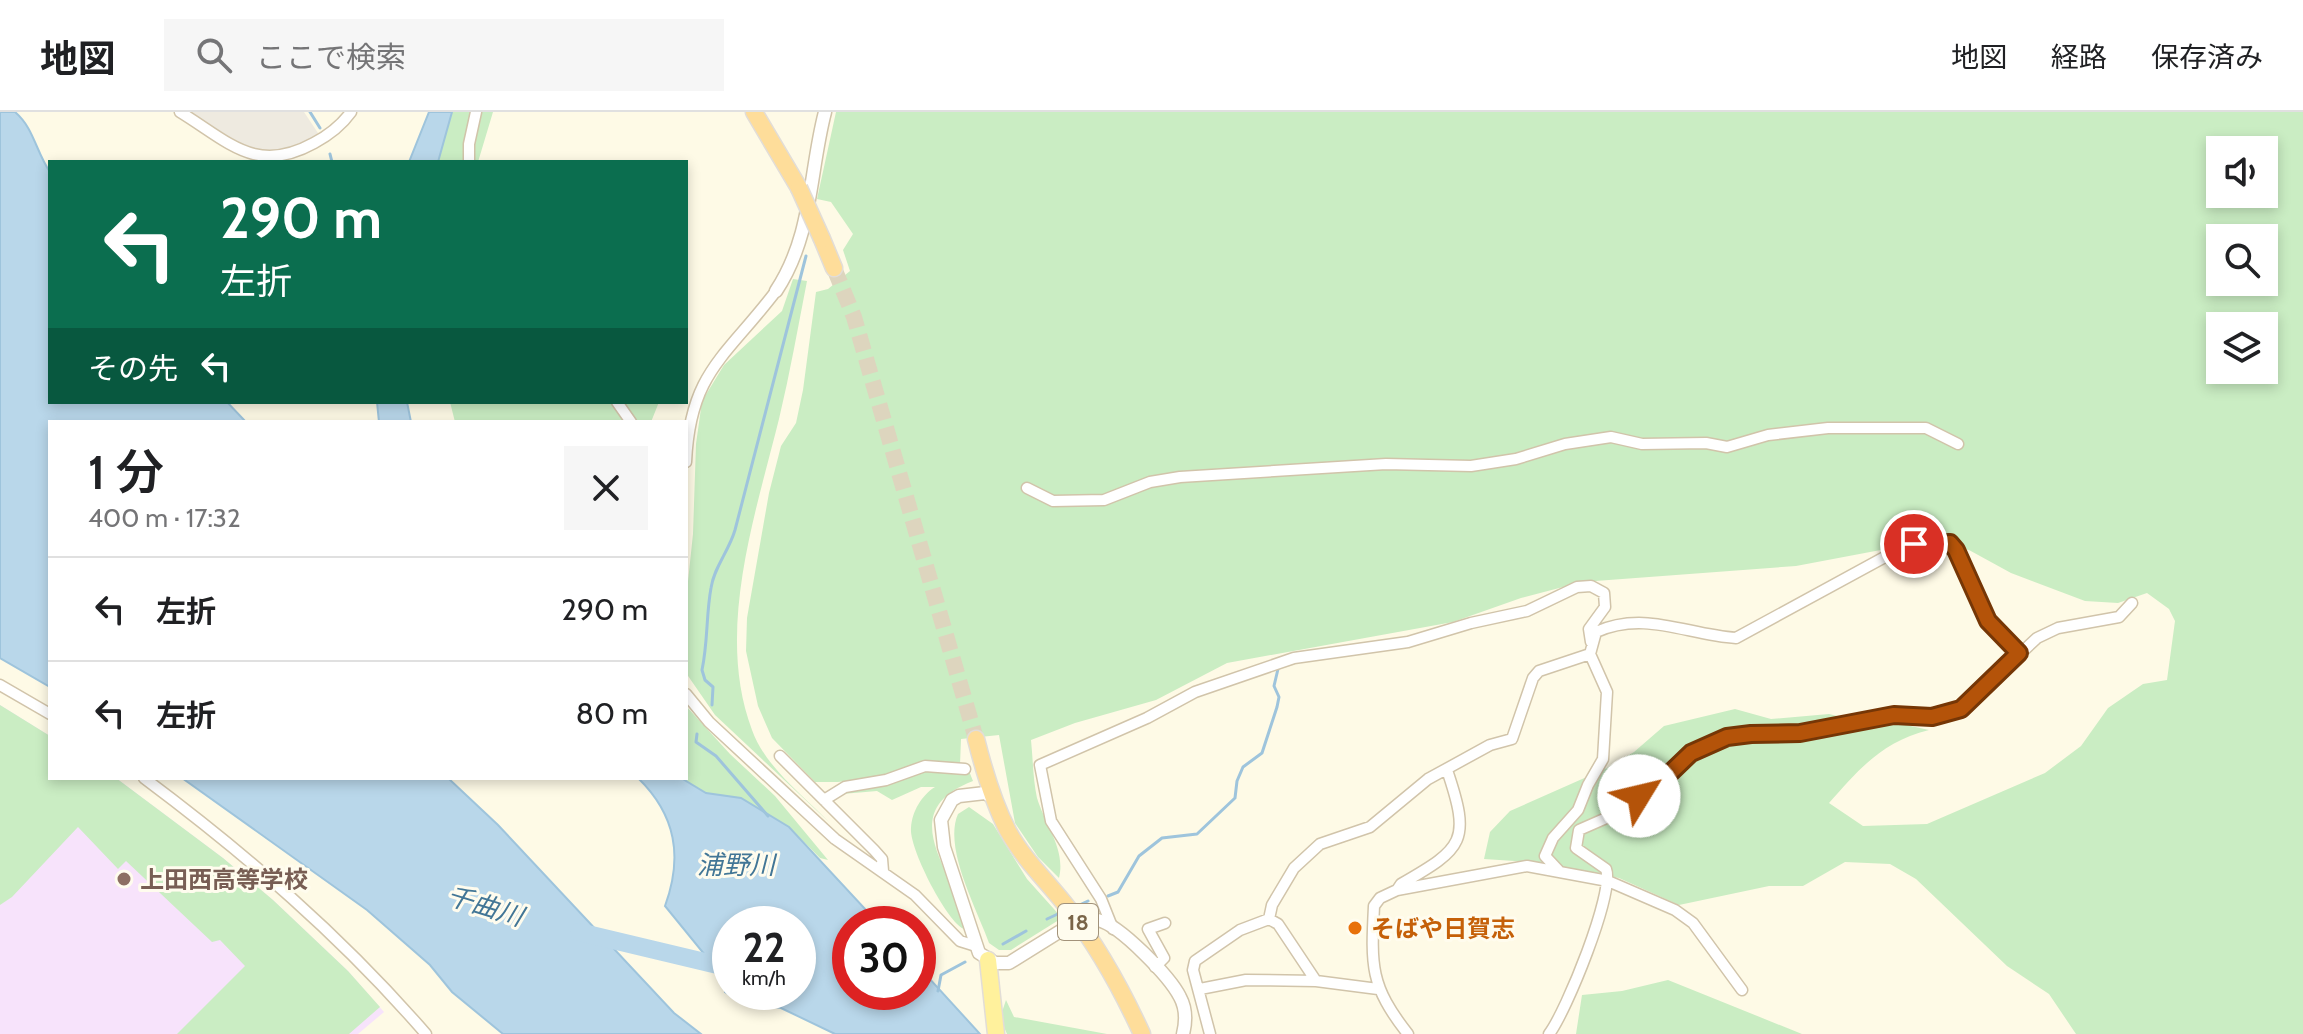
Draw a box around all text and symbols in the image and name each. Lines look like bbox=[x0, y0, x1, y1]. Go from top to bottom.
search box bbox=[164, 19, 724, 91]
icon: search bbox=[192, 33, 236, 77]
text: 地図 bbox=[40, 35, 116, 82]
text: ここで検索 bbox=[256, 39, 406, 76]
text: 地図 bbox=[1951, 40, 2007, 74]
text: 経路 bbox=[2051, 40, 2107, 74]
text: 保存済み bbox=[2151, 40, 2263, 74]
map controls bbox=[2206, 136, 2278, 384]
button: sound bbox=[2206, 136, 2278, 208]
text: 290 m bbox=[220, 184, 382, 252]
icon: left bbox=[88, 192, 192, 296]
button: search bbox=[2206, 224, 2278, 296]
text: 左折 bbox=[220, 259, 292, 303]
button: layers bbox=[2206, 312, 2278, 384]
icon: left bbox=[194, 344, 238, 388]
text: その先 bbox=[88, 350, 178, 387]
text: 1 分 bbox=[88, 443, 164, 501]
button: close bbox=[564, 446, 648, 530]
text: 400 m · 17:32 bbox=[88, 502, 241, 534]
pin bbox=[1880, 510, 1948, 578]
icon: arrive bbox=[1892, 522, 1936, 566]
icon: left bbox=[88, 587, 132, 631]
text: 290 m bbox=[561, 591, 648, 628]
text: 左折 bbox=[156, 593, 216, 630]
icon: left bbox=[88, 691, 132, 735]
text: 80 m bbox=[576, 695, 648, 732]
text: 左折 bbox=[156, 697, 216, 734]
position arrow bbox=[1597, 754, 1681, 838]
water label: 浦野川 bbox=[697, 849, 778, 881]
place label: 上田西高等学校 bbox=[140, 865, 308, 894]
marker: 上田西高等学校 bbox=[115, 870, 133, 888]
water label: 千曲川 bbox=[443, 879, 530, 934]
road number: 18 bbox=[1058, 904, 1098, 940]
speed limit sign: 30 bbox=[832, 906, 936, 1010]
place label: そばや日賀志 bbox=[1371, 914, 1515, 943]
marker: そばや日賀志 bbox=[1346, 919, 1364, 937]
text: 22 bbox=[743, 923, 785, 972]
text: km/h bbox=[742, 966, 786, 990]

